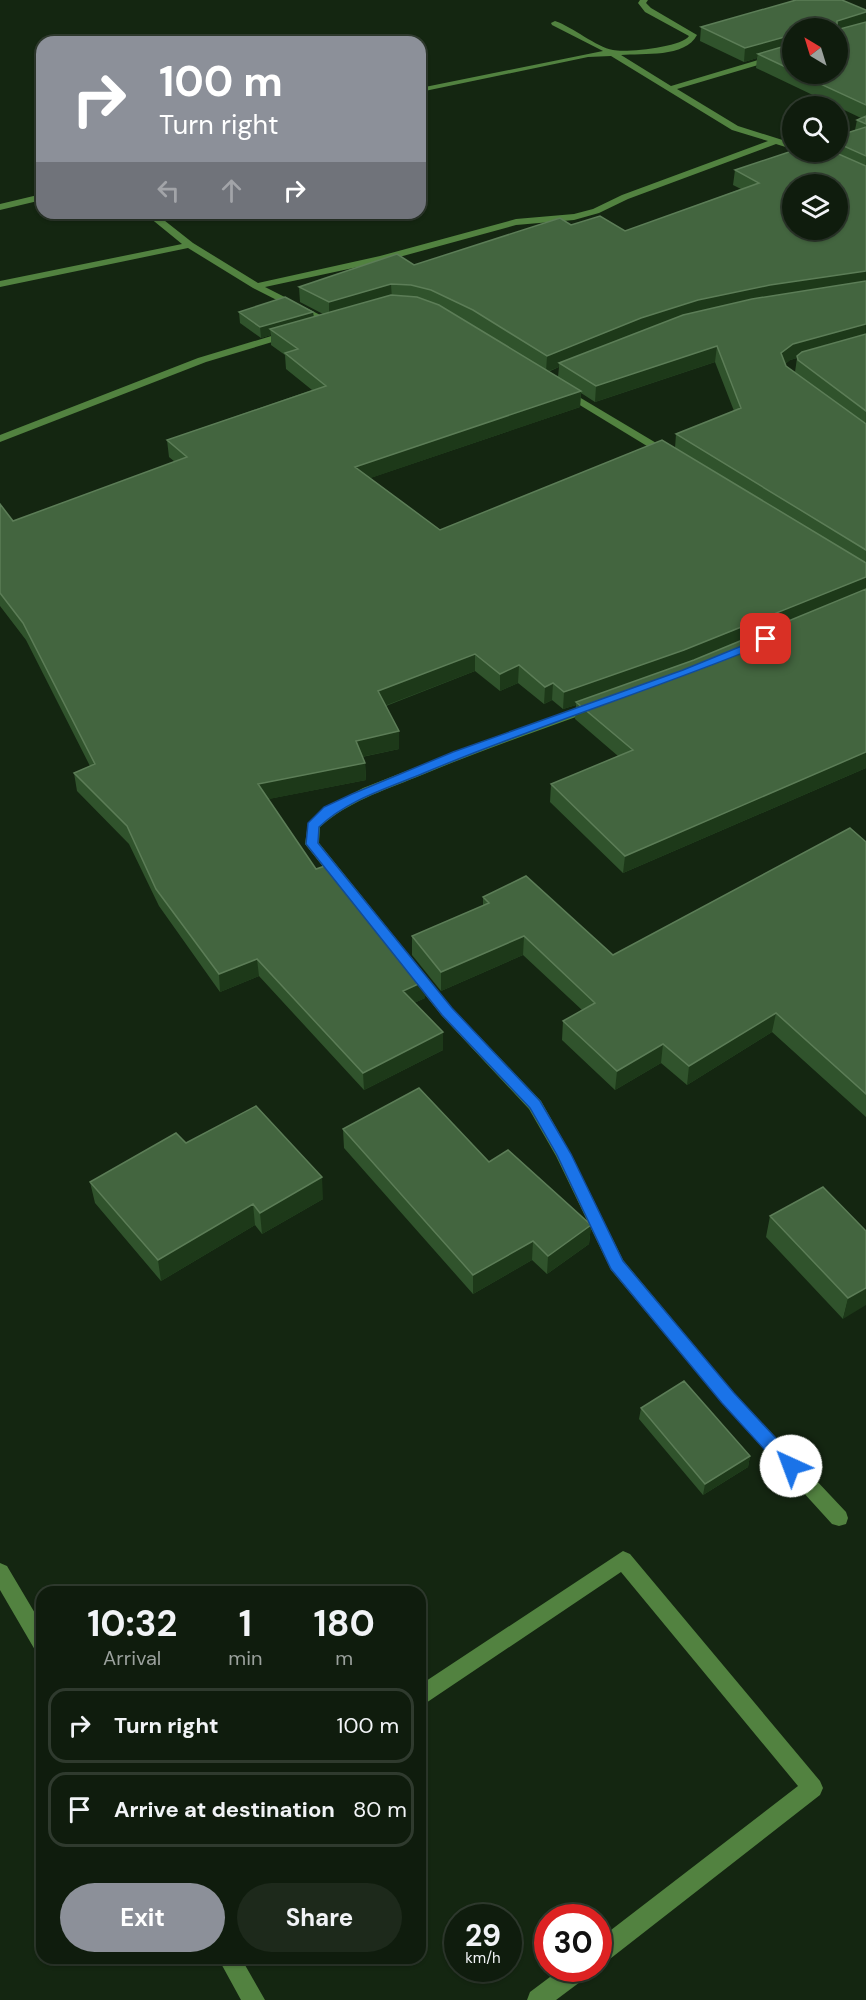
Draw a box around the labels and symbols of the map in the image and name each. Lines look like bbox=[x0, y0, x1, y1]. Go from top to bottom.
north arrow bbox=[782, 18, 848, 84]
pin bbox=[740, 613, 791, 664]
position arrow bbox=[759, 1434, 823, 1498]
speed limit sign: 30 bbox=[534, 1904, 612, 1982]

